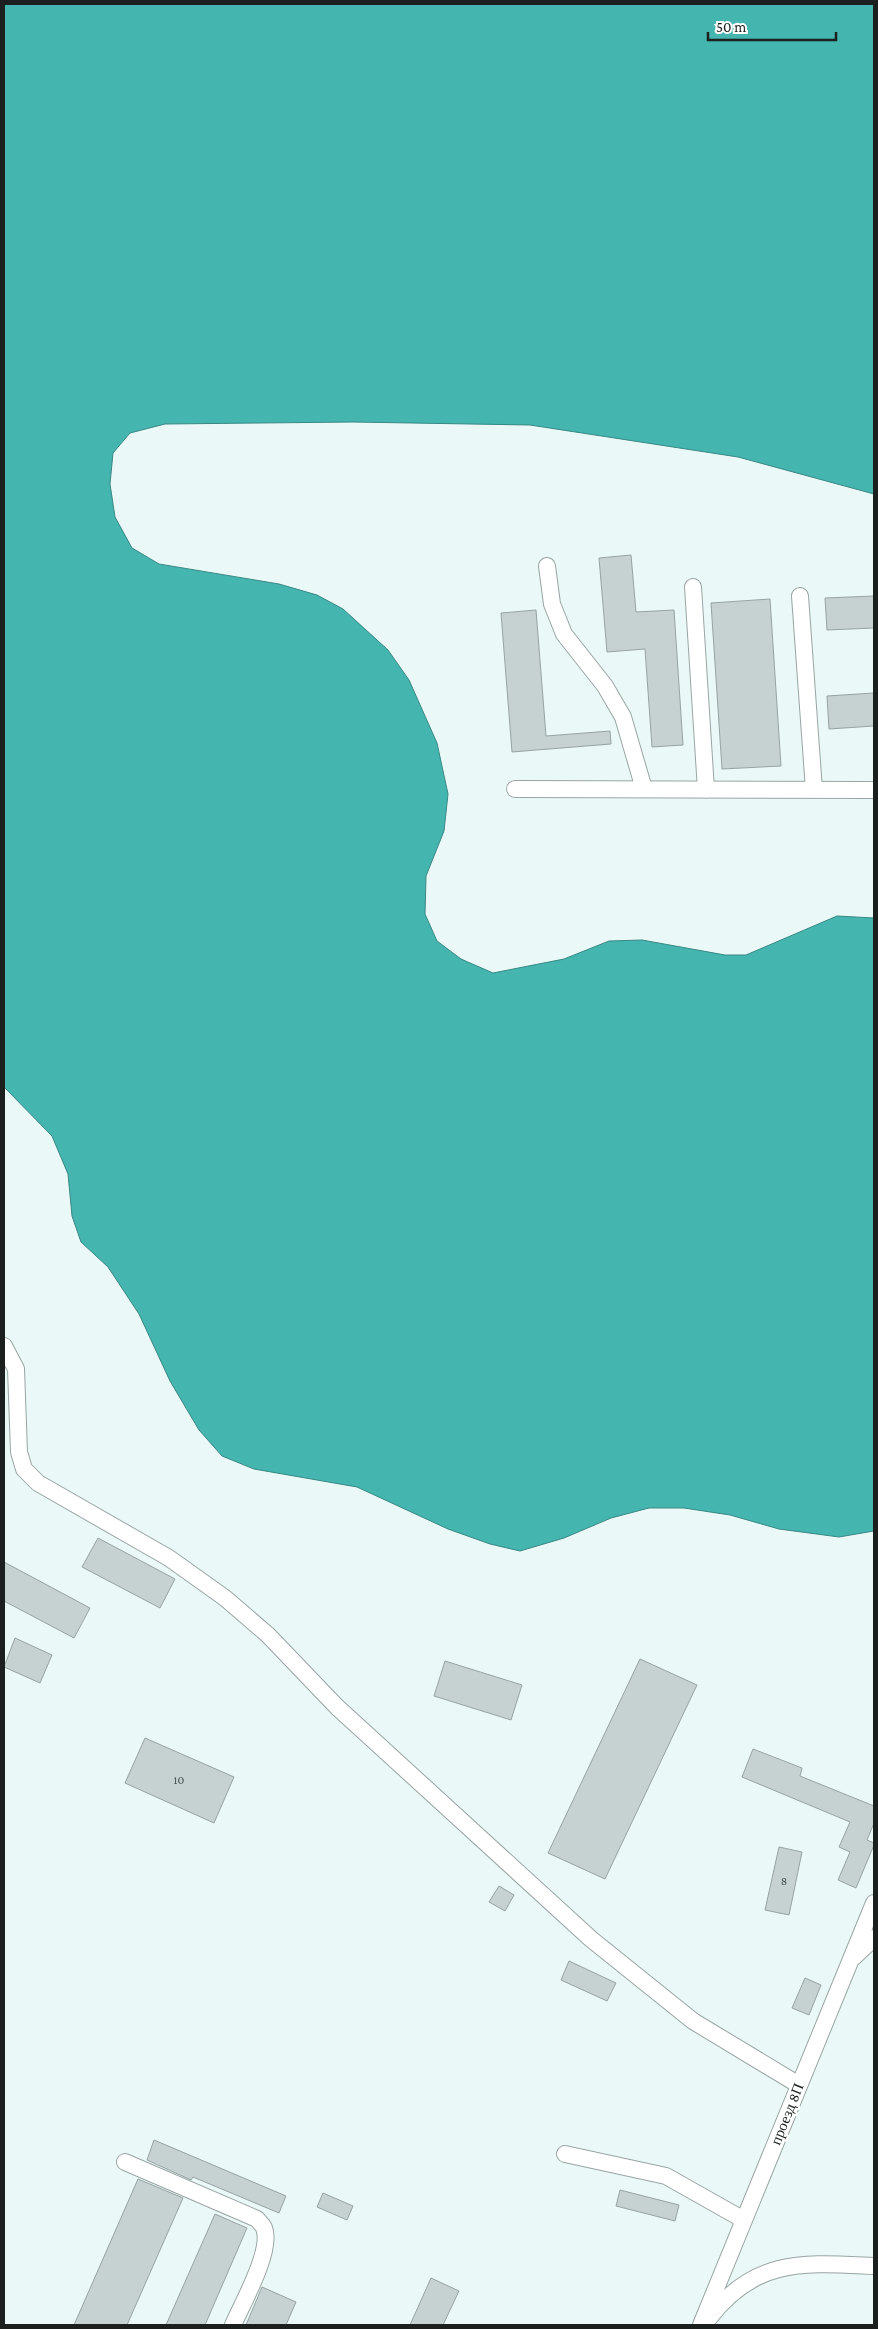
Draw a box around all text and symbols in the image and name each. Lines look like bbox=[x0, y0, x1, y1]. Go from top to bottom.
scale bar bbox=[708, 10, 836, 42]
text: 50 m bbox=[716, 19, 746, 35]
house number: 10 bbox=[174, 1773, 185, 1787]
house number: 8 bbox=[781, 1874, 787, 1888]
street label: проезд 8П bbox=[767, 2081, 807, 2147]

